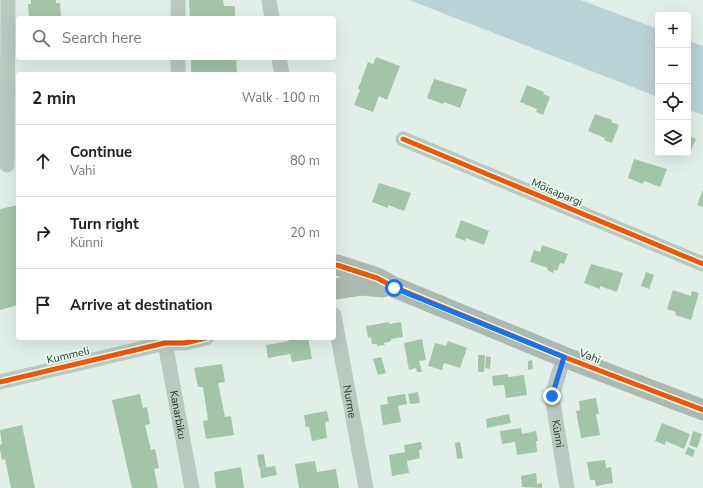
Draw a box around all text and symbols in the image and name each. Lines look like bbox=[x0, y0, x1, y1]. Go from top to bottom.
map controls bbox=[655, 12, 691, 156]
button: + bbox=[655, 12, 691, 48]
search box bbox=[16, 16, 336, 60]
icon: search bbox=[30, 27, 52, 49]
text: Search here bbox=[62, 28, 142, 48]
button: − bbox=[655, 48, 691, 84]
button: locate bbox=[655, 84, 691, 120]
text: 2 min bbox=[32, 87, 76, 110]
text: Walk · 100 m bbox=[242, 89, 320, 107]
button: layers bbox=[655, 120, 691, 156]
text: Continue bbox=[70, 142, 132, 162]
icon: ahead bbox=[32, 150, 54, 172]
text: 80 m bbox=[290, 152, 320, 170]
text: Vahi bbox=[70, 162, 96, 180]
street label: Mõisapargi bbox=[529, 175, 585, 210]
text: Turn right bbox=[70, 214, 139, 234]
icon: right bbox=[32, 222, 54, 244]
text: 20 m bbox=[290, 224, 320, 242]
text: Künni bbox=[70, 234, 103, 252]
route start bbox=[385, 279, 403, 297]
icon: arrive bbox=[32, 294, 54, 316]
text: Arrive at destination bbox=[70, 295, 213, 315]
street label: Kummeli bbox=[45, 343, 91, 368]
street label: Vahi bbox=[576, 345, 603, 367]
street label: Nurme bbox=[339, 384, 360, 420]
route end bbox=[543, 387, 561, 405]
street label: Kanarbiku bbox=[166, 389, 190, 441]
street label: Künni bbox=[548, 419, 567, 449]

